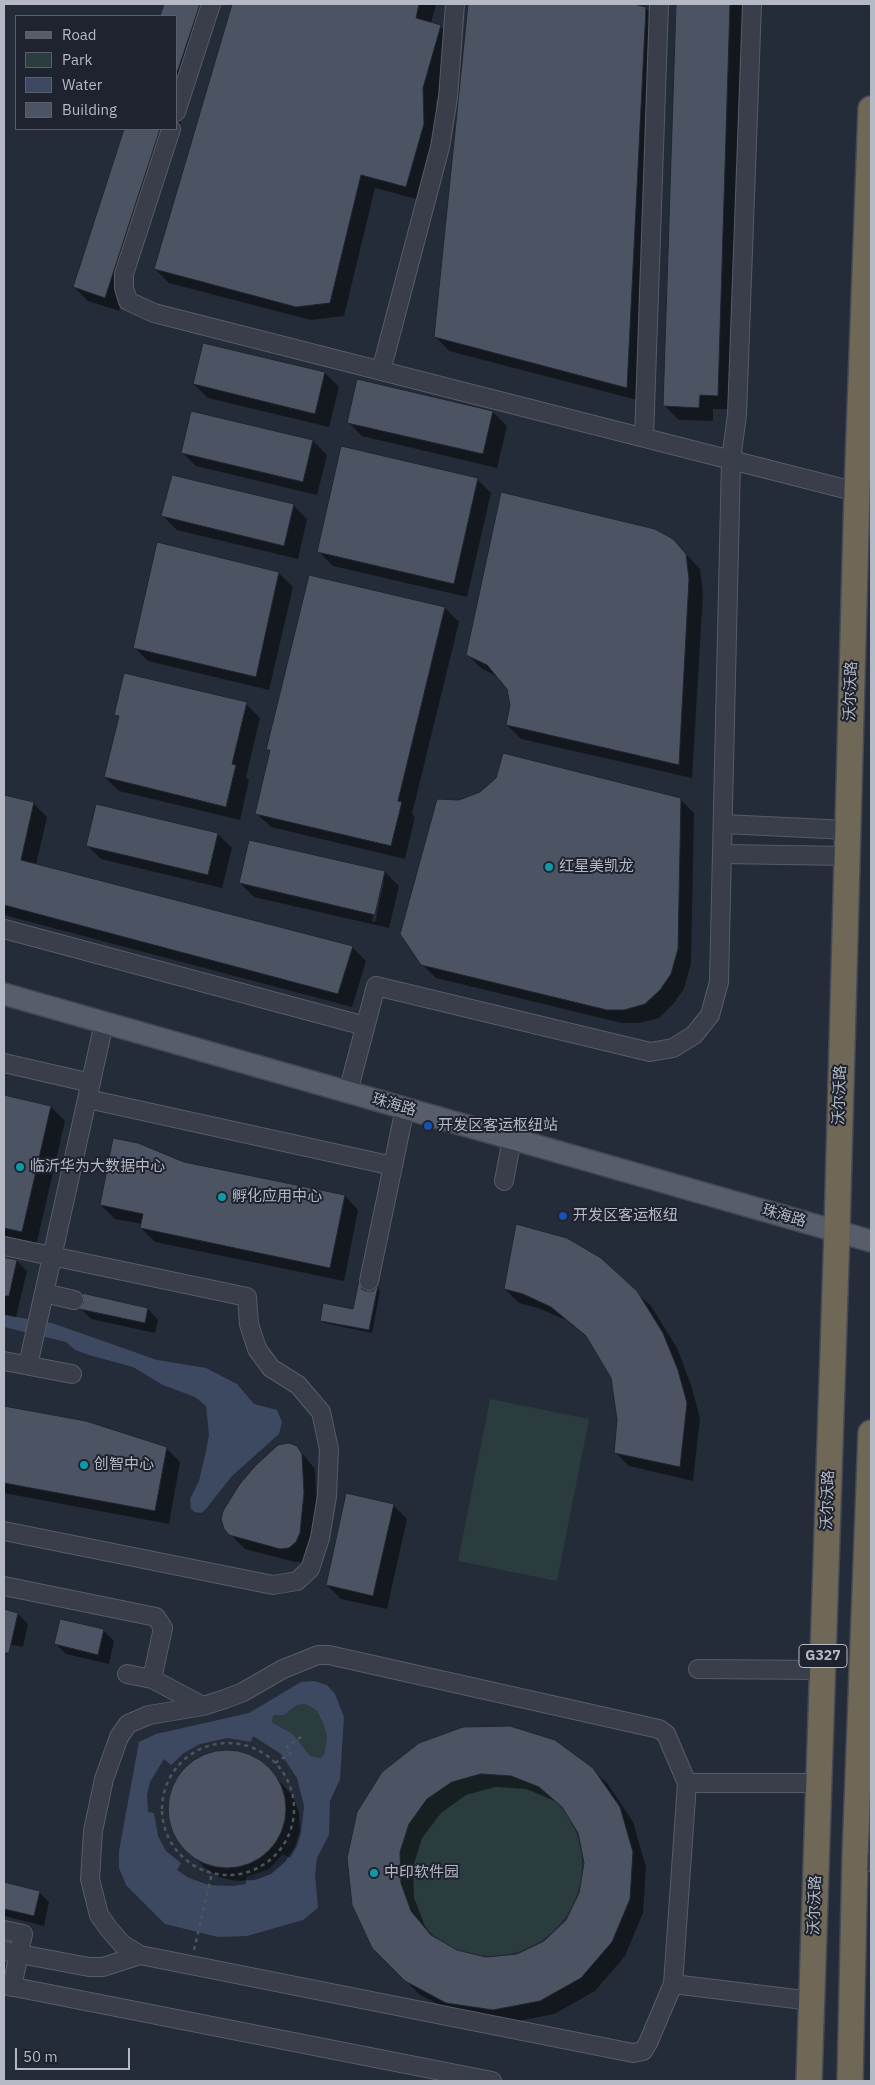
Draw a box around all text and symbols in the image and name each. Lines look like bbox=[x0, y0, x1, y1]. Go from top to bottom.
legend bbox=[15, 15, 178, 130]
text: Road bbox=[62, 25, 97, 44]
text: Park bbox=[62, 50, 92, 69]
text: Water bbox=[62, 75, 102, 94]
text: Building bbox=[62, 100, 117, 119]
street label: 沃尔沃路 bbox=[841, 661, 861, 721]
place label: 红星美凯龙 bbox=[559, 858, 634, 876]
marker: 红星美凯龙 bbox=[543, 861, 555, 873]
street label: 沃尔沃路 bbox=[830, 1065, 850, 1125]
street label: 珠海路 bbox=[370, 1090, 418, 1120]
place label: 开发区客运枢纽站 bbox=[438, 1117, 558, 1135]
marker: 开发区客运枢纽站 bbox=[422, 1120, 434, 1132]
place label: 临沂华为大数据中心 bbox=[30, 1158, 165, 1176]
marker: 临沂华为大数据中心 bbox=[14, 1161, 26, 1173]
place label: 孵化应用中心 bbox=[232, 1188, 322, 1206]
marker: 孵化应用中心 bbox=[216, 1191, 228, 1203]
street label: 珠海路 bbox=[760, 1201, 808, 1231]
place label: 开发区客运枢纽 bbox=[573, 1207, 678, 1225]
marker: 开发区客运枢纽 bbox=[557, 1210, 569, 1222]
place label: 创智中心 bbox=[94, 1456, 154, 1474]
marker: 创智中心 bbox=[78, 1459, 90, 1471]
street label: 沃尔沃路 bbox=[818, 1470, 838, 1530]
road number: G327 bbox=[799, 1644, 847, 1668]
place label: 中印软件园 bbox=[384, 1864, 459, 1882]
marker: 中印软件园 bbox=[368, 1867, 380, 1879]
street label: 沃尔沃路 bbox=[805, 1875, 825, 1935]
scale bar bbox=[18, 2038, 132, 2070]
text: 50 m bbox=[23, 2047, 58, 2066]

